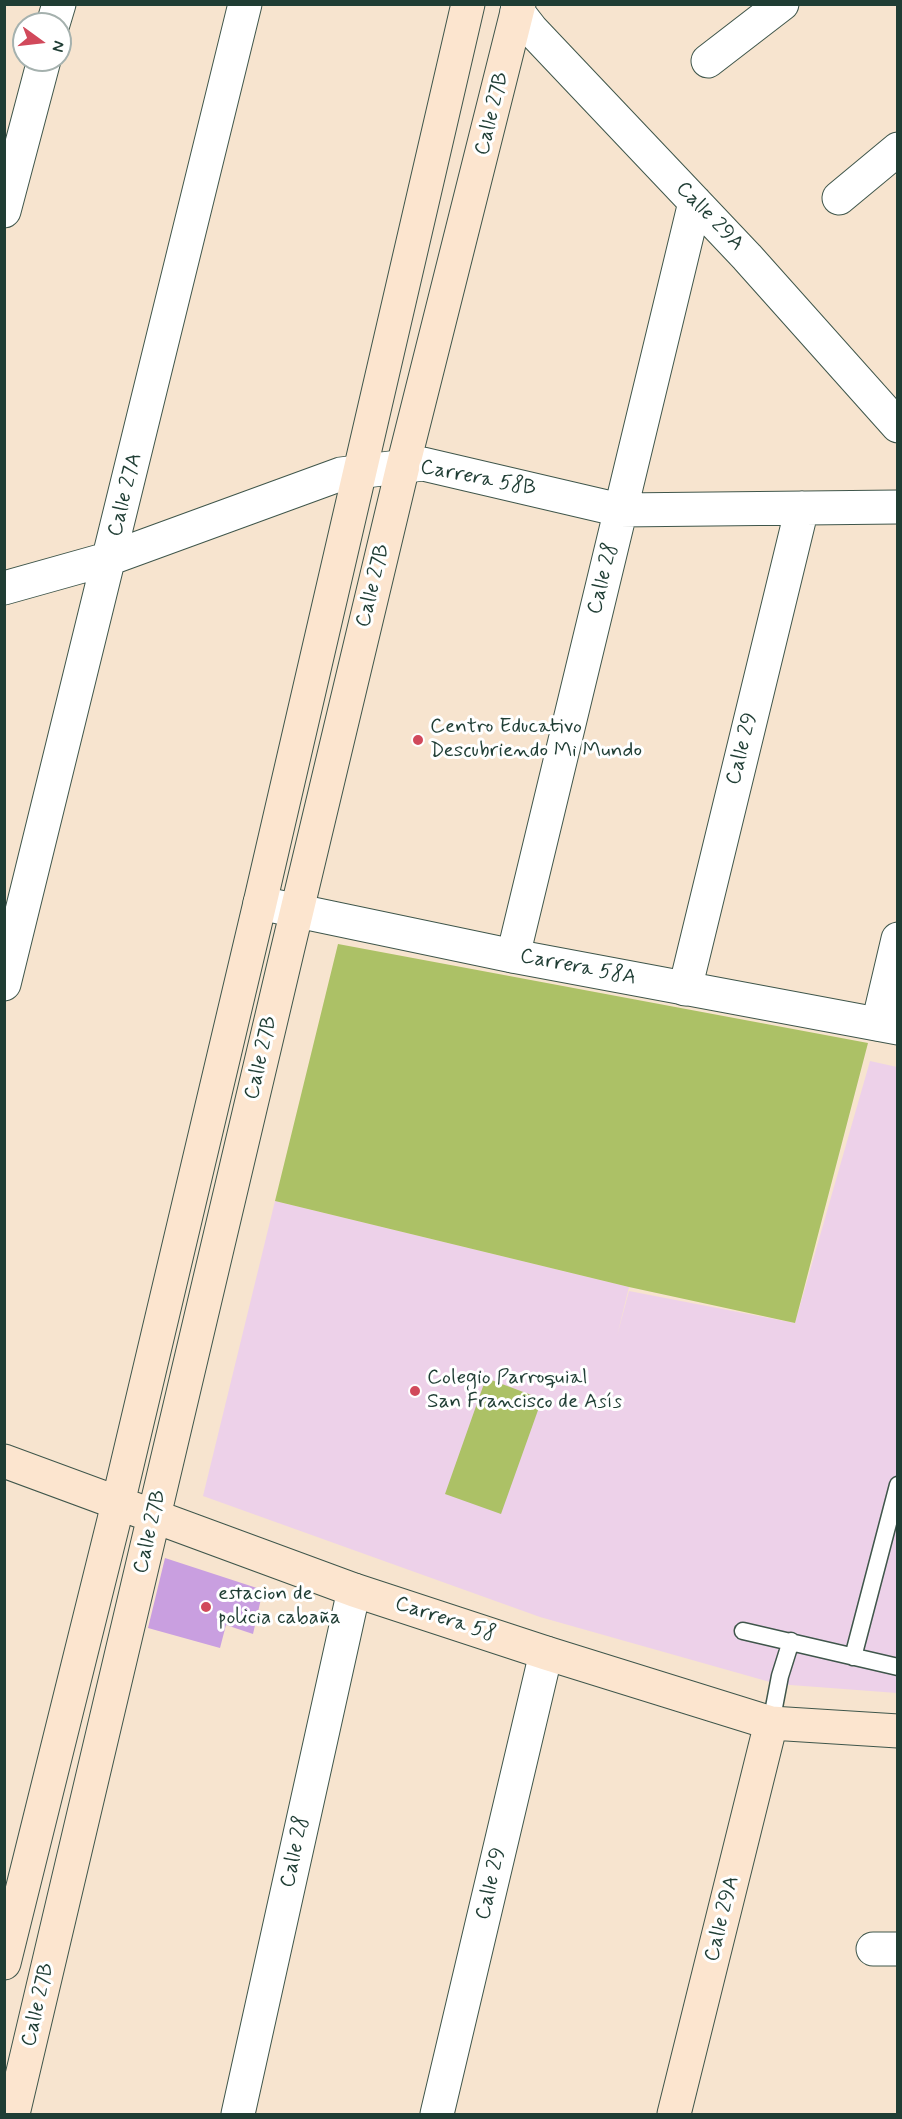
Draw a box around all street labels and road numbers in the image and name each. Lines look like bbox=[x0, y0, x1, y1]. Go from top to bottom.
street label: Calle 27B bbox=[470, 70, 516, 158]
street label: Calle 29A bbox=[670, 177, 748, 257]
street label: Calle 27A bbox=[103, 451, 149, 539]
street label: Carrera 58B bbox=[418, 455, 538, 503]
street label: Calle 28 bbox=[583, 541, 625, 617]
street label: Calle 27B bbox=[351, 542, 397, 630]
street label: Calle 29 bbox=[722, 710, 764, 788]
street label: Carrera 58A bbox=[518, 944, 638, 992]
street label: Calle 27B bbox=[240, 1014, 284, 1102]
street label: Calle 27B bbox=[129, 1488, 173, 1576]
street label: Carrera 58 bbox=[392, 1592, 498, 1648]
street label: Calle 28 bbox=[276, 1814, 316, 1890]
street label: Calle 29 bbox=[471, 1845, 513, 1923]
street label: Calle 29A bbox=[700, 1874, 746, 1964]
street label: Calle 27B bbox=[17, 1961, 61, 2049]

